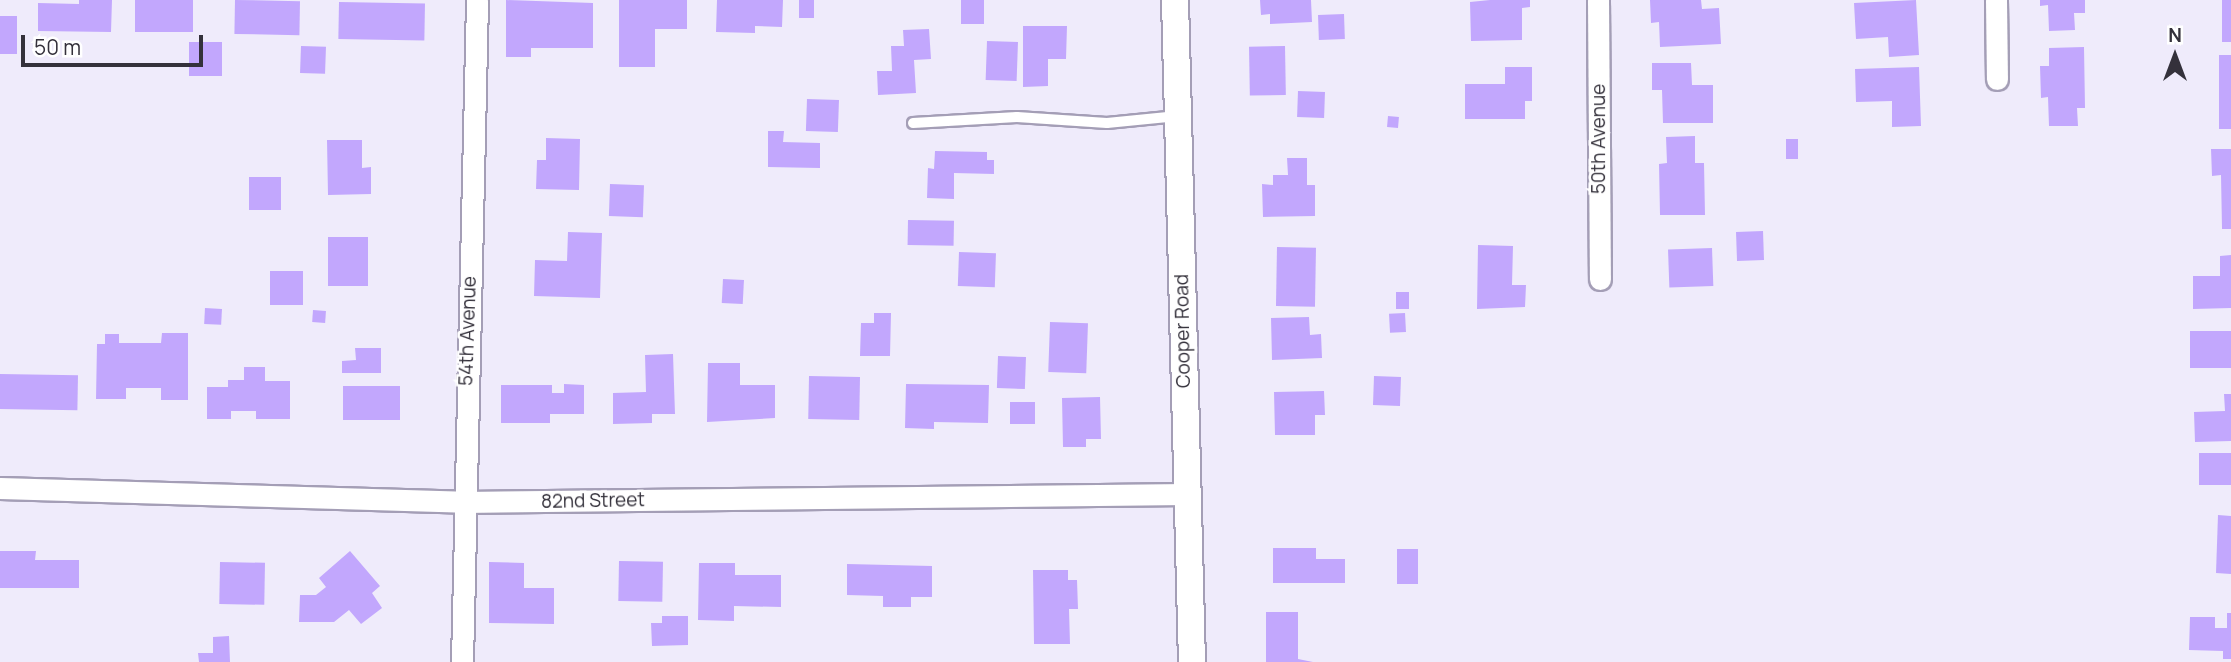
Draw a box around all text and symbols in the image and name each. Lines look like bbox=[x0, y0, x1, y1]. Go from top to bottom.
scale bar bbox=[24, 21, 206, 65]
north arrow bbox=[2140, 21, 2210, 91]
text: N bbox=[2168, 22, 2182, 48]
text: 50 m bbox=[34, 33, 81, 61]
street label: 50th Avenue bbox=[1588, 84, 1610, 194]
street label: Cooper Road bbox=[1171, 274, 1195, 388]
street label: 54th Avenue bbox=[455, 276, 481, 386]
street label: 82nd Street bbox=[541, 489, 645, 513]

